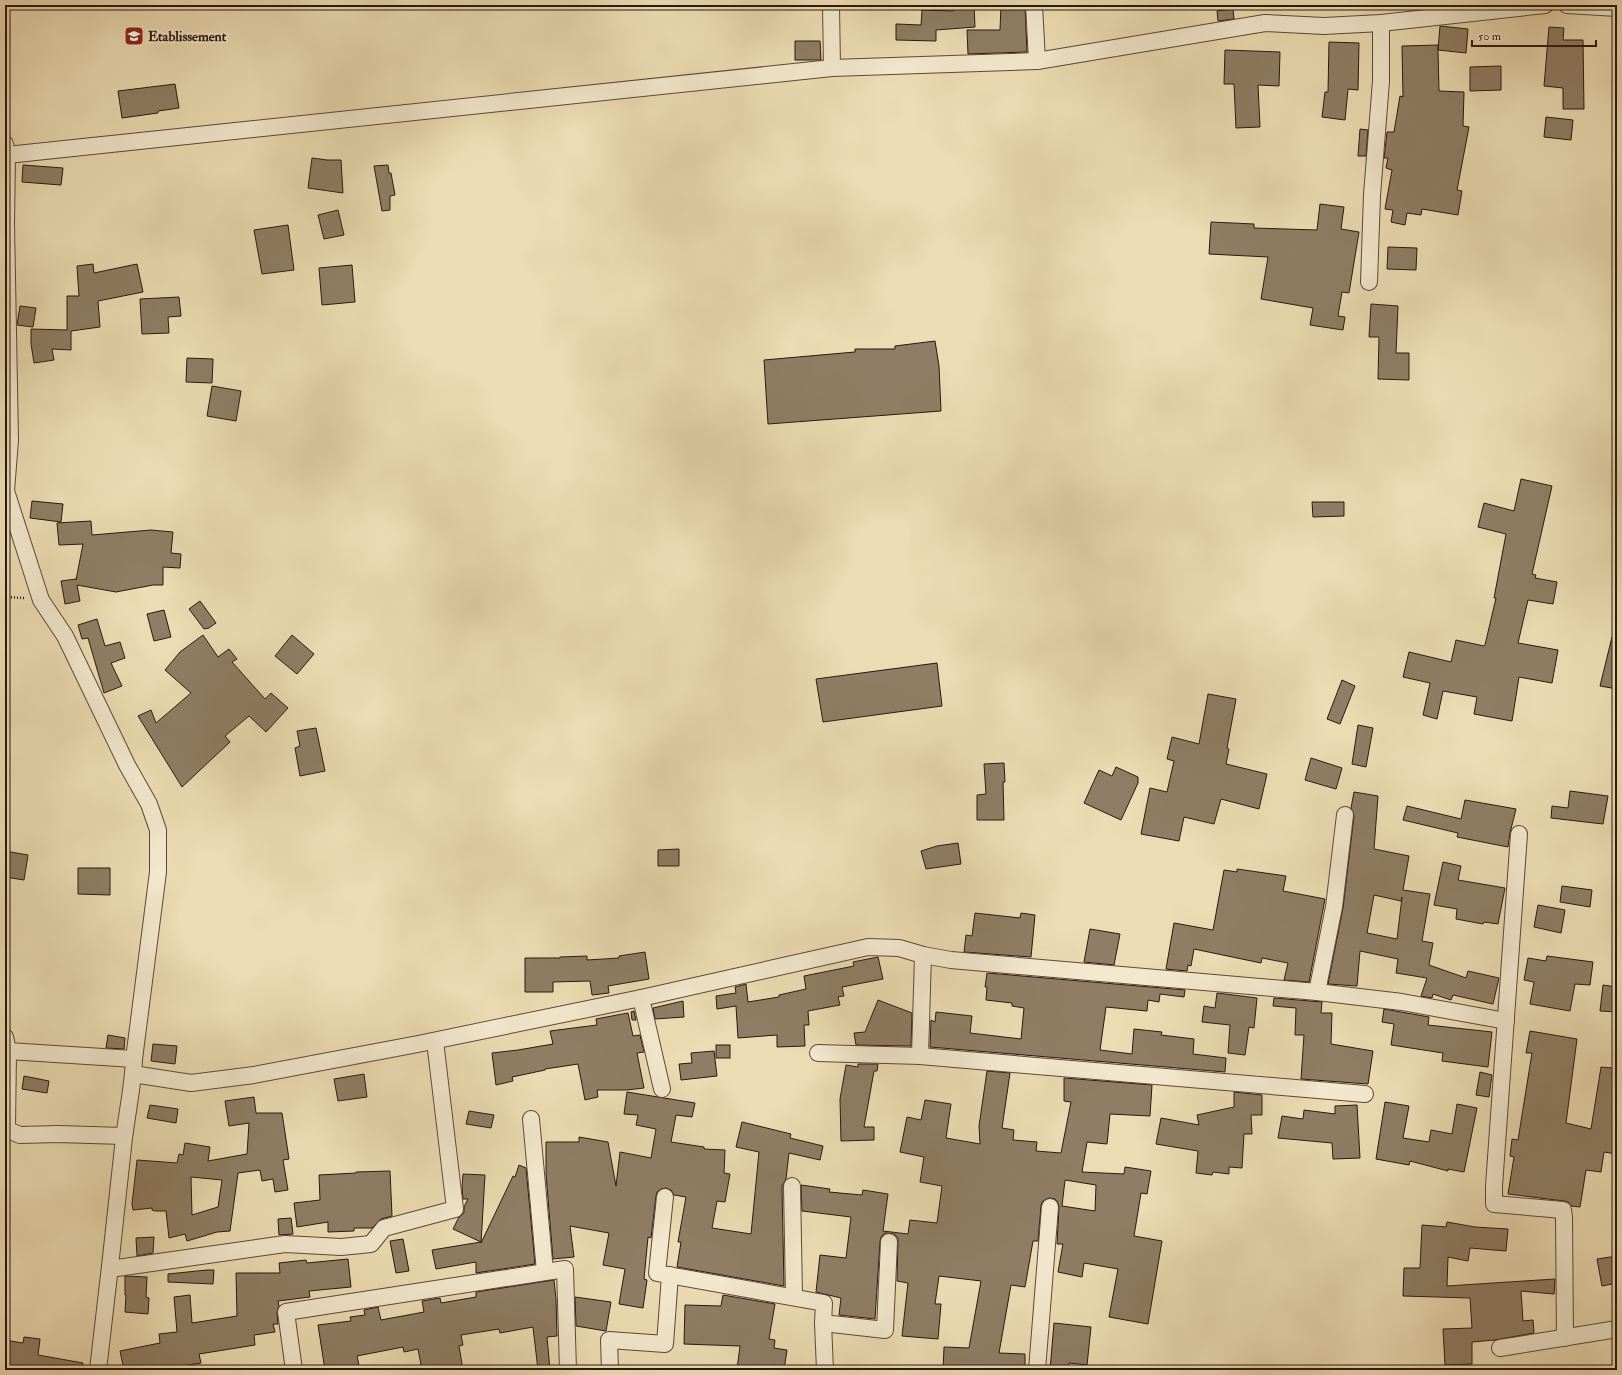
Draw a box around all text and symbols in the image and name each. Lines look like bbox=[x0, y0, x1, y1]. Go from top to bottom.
scale bar bbox=[1472, 22, 1596, 48]
school or university icon: Etablissement bbox=[123, 25, 145, 47]
place label: Etablissement bbox=[148, 28, 227, 45]
text: 50 m bbox=[1478, 29, 1502, 44]

